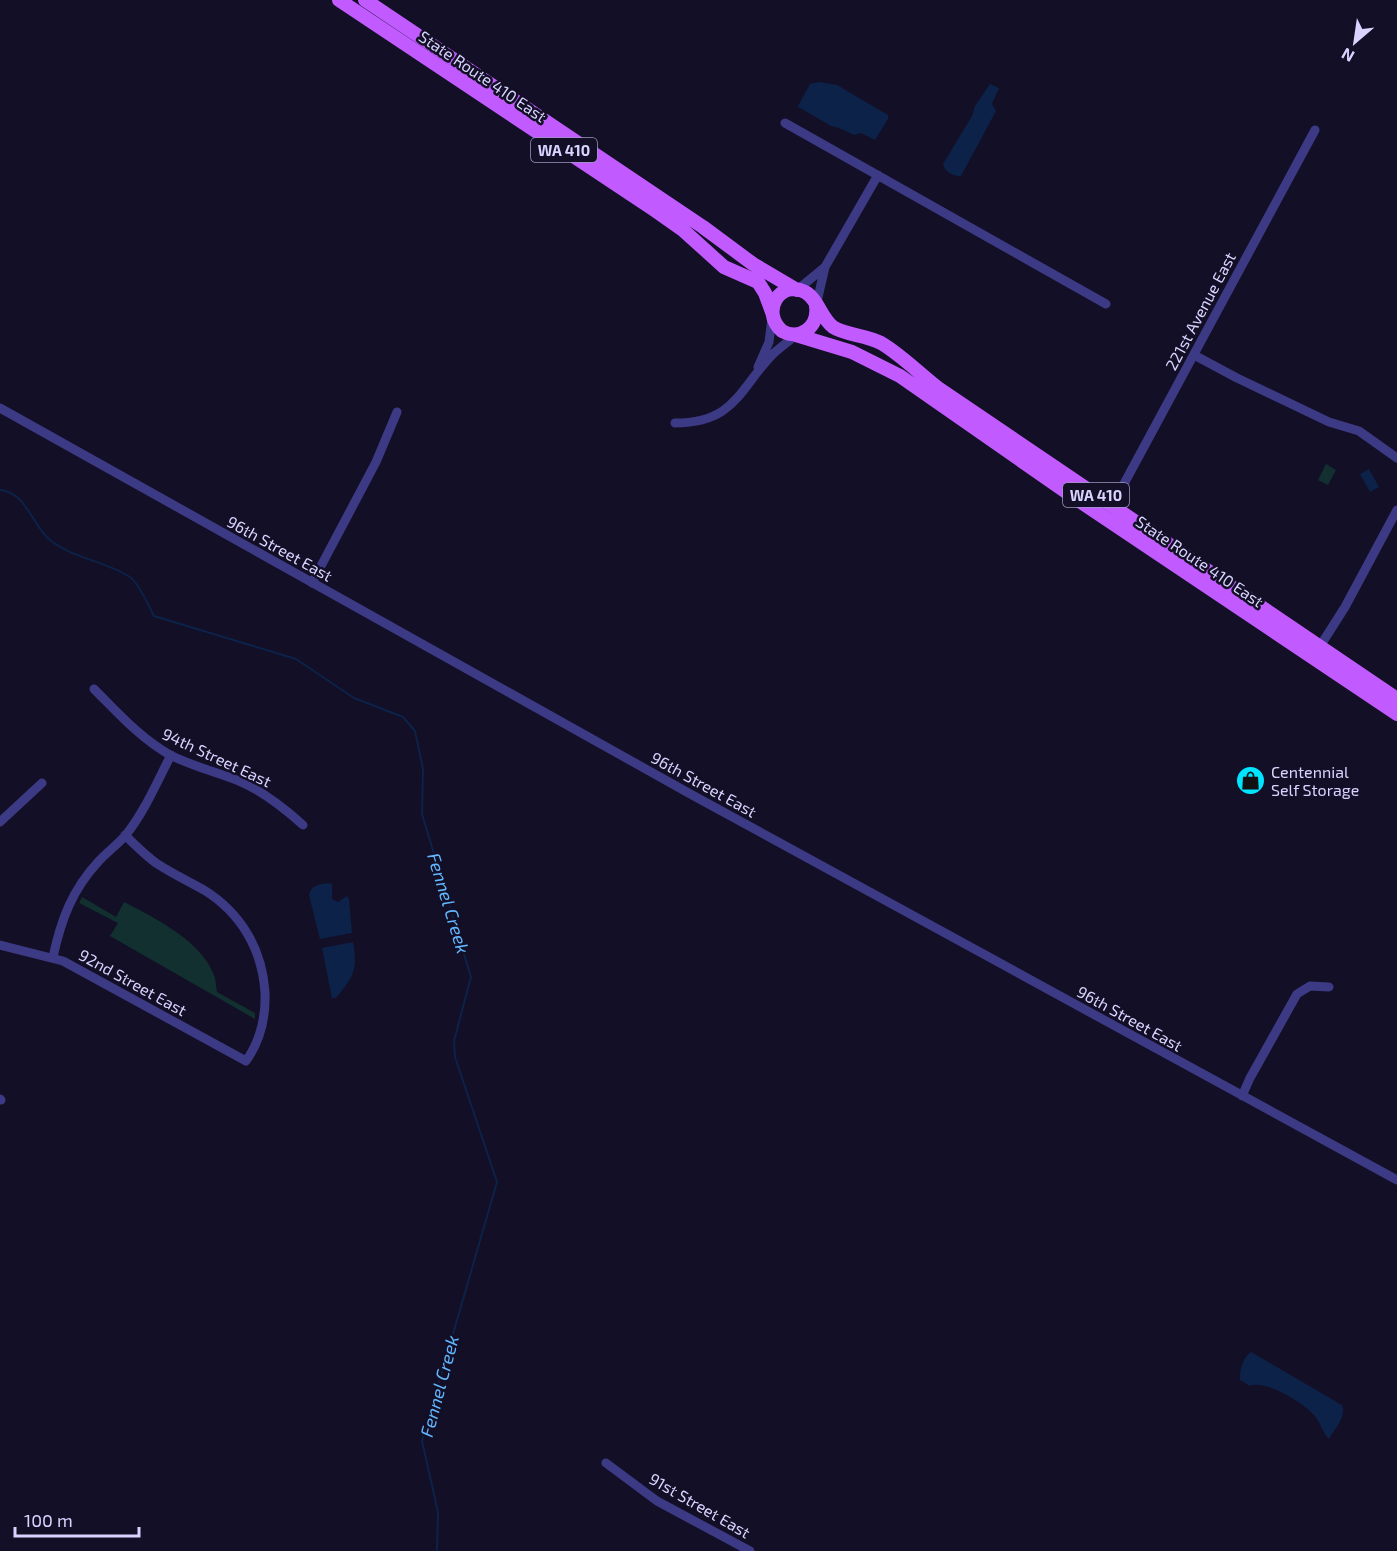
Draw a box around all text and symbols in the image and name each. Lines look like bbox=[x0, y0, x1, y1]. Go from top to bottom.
north arrow bbox=[1325, 12, 1385, 72]
street label: State Route 410 East bbox=[416, 26, 550, 126]
text: N bbox=[1338, 44, 1357, 67]
road number: WA 410 bbox=[531, 138, 597, 162]
street label: 221st Avenue East bbox=[1161, 249, 1239, 373]
road number: WA 410 bbox=[1063, 483, 1129, 507]
street label: 96th Street East bbox=[224, 511, 336, 585]
street label: State Route 410 East bbox=[1133, 511, 1267, 611]
street label: 94th Street East bbox=[160, 723, 274, 791]
street label: 96th Street East bbox=[648, 747, 760, 821]
place label: Centennial Self Storage bbox=[1271, 762, 1359, 799]
shop icon: Centennial Self Storage bbox=[1234, 764, 1266, 796]
water label: Fennel Creek bbox=[423, 850, 475, 956]
street label: 92nd Street East bbox=[76, 945, 190, 1019]
street label: 96th Street East bbox=[1074, 981, 1186, 1055]
water label: Fennel Creek bbox=[415, 1333, 463, 1439]
street label: 91st Street East bbox=[646, 1468, 754, 1542]
scale bar bbox=[15, 1500, 140, 1538]
text: 100 m bbox=[24, 1509, 73, 1531]

